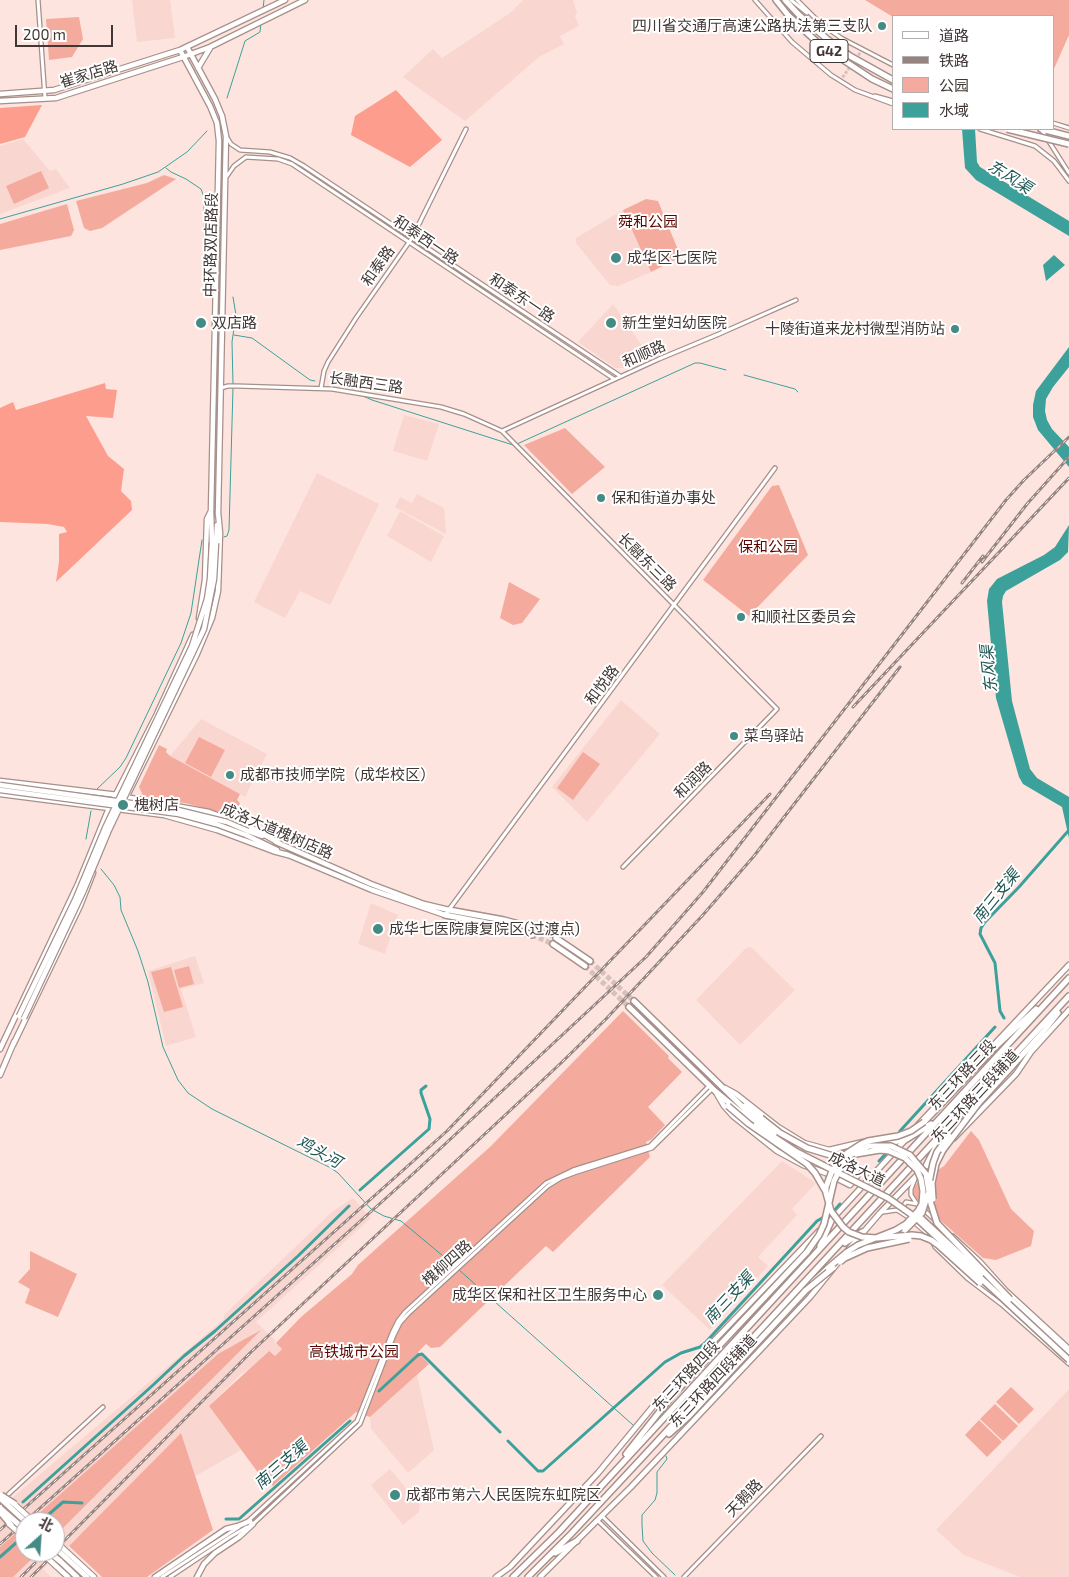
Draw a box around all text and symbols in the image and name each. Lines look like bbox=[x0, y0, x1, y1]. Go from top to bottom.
scale bar bbox=[18, 15, 115, 47]
legend bbox=[892, 15, 1054, 130]
place label: 四川省交通厅高速公路执法第三支队 bbox=[632, 17, 872, 35]
marker: 四川省交通厅高速公路执法第三支队 bbox=[876, 20, 888, 32]
text: 200 m bbox=[23, 25, 66, 43]
text: 道路 bbox=[939, 26, 969, 44]
road number: G42 bbox=[810, 40, 848, 62]
text: 铁路 bbox=[939, 51, 969, 69]
street label: 崔家店路 bbox=[58, 57, 120, 91]
text: 公园 bbox=[939, 76, 969, 94]
text: 水域 bbox=[939, 101, 969, 119]
water label: 东风渠 bbox=[985, 156, 1035, 198]
street label: 中环路双店路段 bbox=[201, 192, 221, 298]
street label: 和泰西一路 bbox=[390, 212, 462, 268]
park label: 舜和公园 bbox=[618, 213, 678, 231]
street label: 和泰路 bbox=[358, 242, 398, 290]
place label: 成华区七医院 bbox=[627, 249, 717, 267]
marker: 成华区七医院 bbox=[609, 251, 623, 265]
street label: 和泰东一路 bbox=[486, 270, 558, 326]
place label: 双店路 bbox=[212, 314, 257, 332]
place label: 新生堂妇幼医院 bbox=[622, 314, 727, 332]
marker: 双店路 bbox=[194, 316, 208, 330]
marker: 新生堂妇幼医院 bbox=[604, 316, 618, 330]
place label: 十陵街道来龙村微型消防站 bbox=[765, 320, 945, 338]
marker: 十陵街道来龙村微型消防站 bbox=[949, 323, 961, 335]
street label: 和顺路 bbox=[620, 337, 668, 371]
street label: 长融西三路 bbox=[328, 369, 404, 397]
place label: 保和街道办事处 bbox=[611, 489, 716, 507]
marker: 保和街道办事处 bbox=[595, 492, 607, 504]
street label: 长融东三路 bbox=[614, 529, 680, 595]
park label: 保和公园 bbox=[738, 538, 798, 556]
place label: 和顺社区委员会 bbox=[751, 608, 856, 626]
marker: 和顺社区委员会 bbox=[735, 611, 747, 623]
water label: 东风渠 bbox=[977, 644, 1001, 694]
street label: 和悦路 bbox=[581, 662, 623, 708]
place label: 菜鸟驿站 bbox=[744, 727, 804, 745]
marker: 菜鸟驿站 bbox=[728, 730, 740, 742]
street label: 和润路 bbox=[671, 758, 715, 802]
place label: 成都市技师学院（成华校区） bbox=[240, 766, 435, 784]
marker: 成都市技师学院（成华校区） bbox=[224, 769, 236, 781]
place label: 槐树店 bbox=[134, 796, 179, 814]
marker: 槐树店 bbox=[116, 798, 130, 812]
street label: 成洛大道槐树店路 bbox=[218, 799, 336, 863]
water label: 南三支渠 bbox=[968, 865, 1024, 927]
place label: 成华七医院康复院区(过渡点) bbox=[389, 920, 580, 938]
marker: 成华七医院康复院区(过渡点) bbox=[371, 922, 385, 936]
street label: 东三环路三段 bbox=[925, 1036, 999, 1114]
street label: 东三环路三段辅道 bbox=[927, 1046, 1023, 1146]
water label: 鸡头河 bbox=[293, 1132, 345, 1172]
street label: 成洛大道 bbox=[826, 1148, 888, 1190]
street label: 槐柳四路 bbox=[419, 1236, 475, 1290]
water label: 南三支渠 bbox=[700, 1268, 758, 1328]
place label: 成华区保和社区卫生服务中心 bbox=[452, 1286, 647, 1304]
marker: 成华区保和社区卫生服务中心 bbox=[651, 1288, 665, 1302]
street label: 东三环路四段辅道 bbox=[665, 1331, 761, 1431]
street label: 东三环路四段 bbox=[649, 1337, 723, 1415]
park label: 高铁城市公园 bbox=[309, 1343, 399, 1361]
water label: 南三支渠 bbox=[251, 1437, 311, 1493]
street label: 天鹅路 bbox=[722, 1476, 766, 1520]
place label: 成都市第六人民医院东虹院区 bbox=[406, 1486, 601, 1504]
marker: 成都市第六人民医院东虹院区 bbox=[388, 1488, 402, 1502]
north arrow bbox=[15, 1512, 65, 1562]
text: 北 bbox=[36, 1513, 56, 1535]

